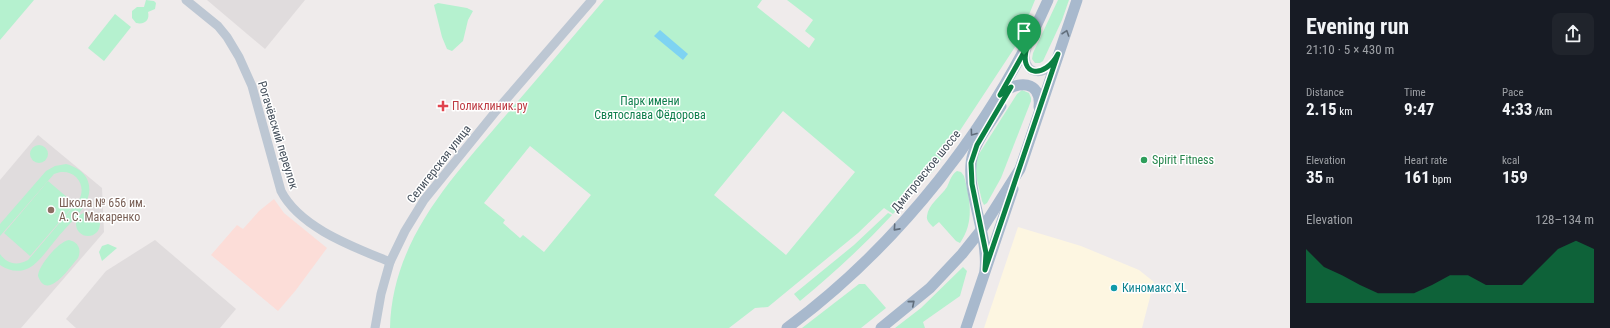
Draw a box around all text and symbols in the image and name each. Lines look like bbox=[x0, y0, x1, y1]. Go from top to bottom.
button: share bbox=[1552, 13, 1594, 55]
pin bbox=[1007, 14, 1041, 55]
text: Evening run bbox=[1306, 14, 1409, 39]
icon: arrive bbox=[1013, 20, 1035, 42]
one-way arrow bbox=[1061, 30, 1069, 37]
text: 21:10 · 5 × 430 m bbox=[1306, 42, 1394, 57]
street label: Рогачёвский переулок bbox=[255, 79, 301, 191]
text: Distance bbox=[1306, 86, 1344, 99]
text: Time bbox=[1404, 86, 1426, 99]
text: Pace bbox=[1502, 86, 1524, 99]
park label: Парк имени Святослава Фёдорова bbox=[594, 94, 706, 122]
place label: Поликлиник.ру bbox=[452, 99, 528, 113]
text: 2.15 bbox=[1306, 99, 1337, 119]
text: 9:47 bbox=[1404, 99, 1434, 119]
text: 4:33 bbox=[1502, 99, 1532, 119]
marker: Поликлиник.ру bbox=[437, 100, 449, 112]
text: km bbox=[1337, 105, 1352, 118]
text: /km bbox=[1532, 105, 1552, 118]
street label: Селигерская улица bbox=[404, 122, 474, 206]
street label: Дмитровское шоссе bbox=[889, 127, 964, 215]
one-way arrow bbox=[971, 128, 978, 135]
place label: Spirit Fitness bbox=[1152, 153, 1214, 167]
text: Elevation bbox=[1306, 154, 1346, 167]
text: Heart rate bbox=[1404, 154, 1447, 167]
text: kcal bbox=[1502, 154, 1520, 167]
marker: Spirit Fitness bbox=[1139, 155, 1149, 165]
text: 35 bbox=[1306, 167, 1323, 187]
text: 161 bbox=[1404, 167, 1430, 187]
text: 159 bbox=[1502, 167, 1528, 187]
text: m bbox=[1323, 173, 1334, 186]
text: bpm bbox=[1430, 173, 1451, 186]
place label: Школа № 656 им. А. С. Макаренко bbox=[59, 196, 146, 224]
marker: Школа № 656 им. А. С. Макаренко bbox=[46, 205, 56, 215]
text: Elevation bbox=[1306, 212, 1353, 227]
text: 128–134 m bbox=[1535, 212, 1594, 227]
one-way arrow bbox=[894, 223, 901, 231]
place label: Киномакс XL bbox=[1122, 281, 1187, 295]
marker: Киномакс XL bbox=[1109, 283, 1119, 293]
one-way arrow bbox=[907, 301, 914, 308]

